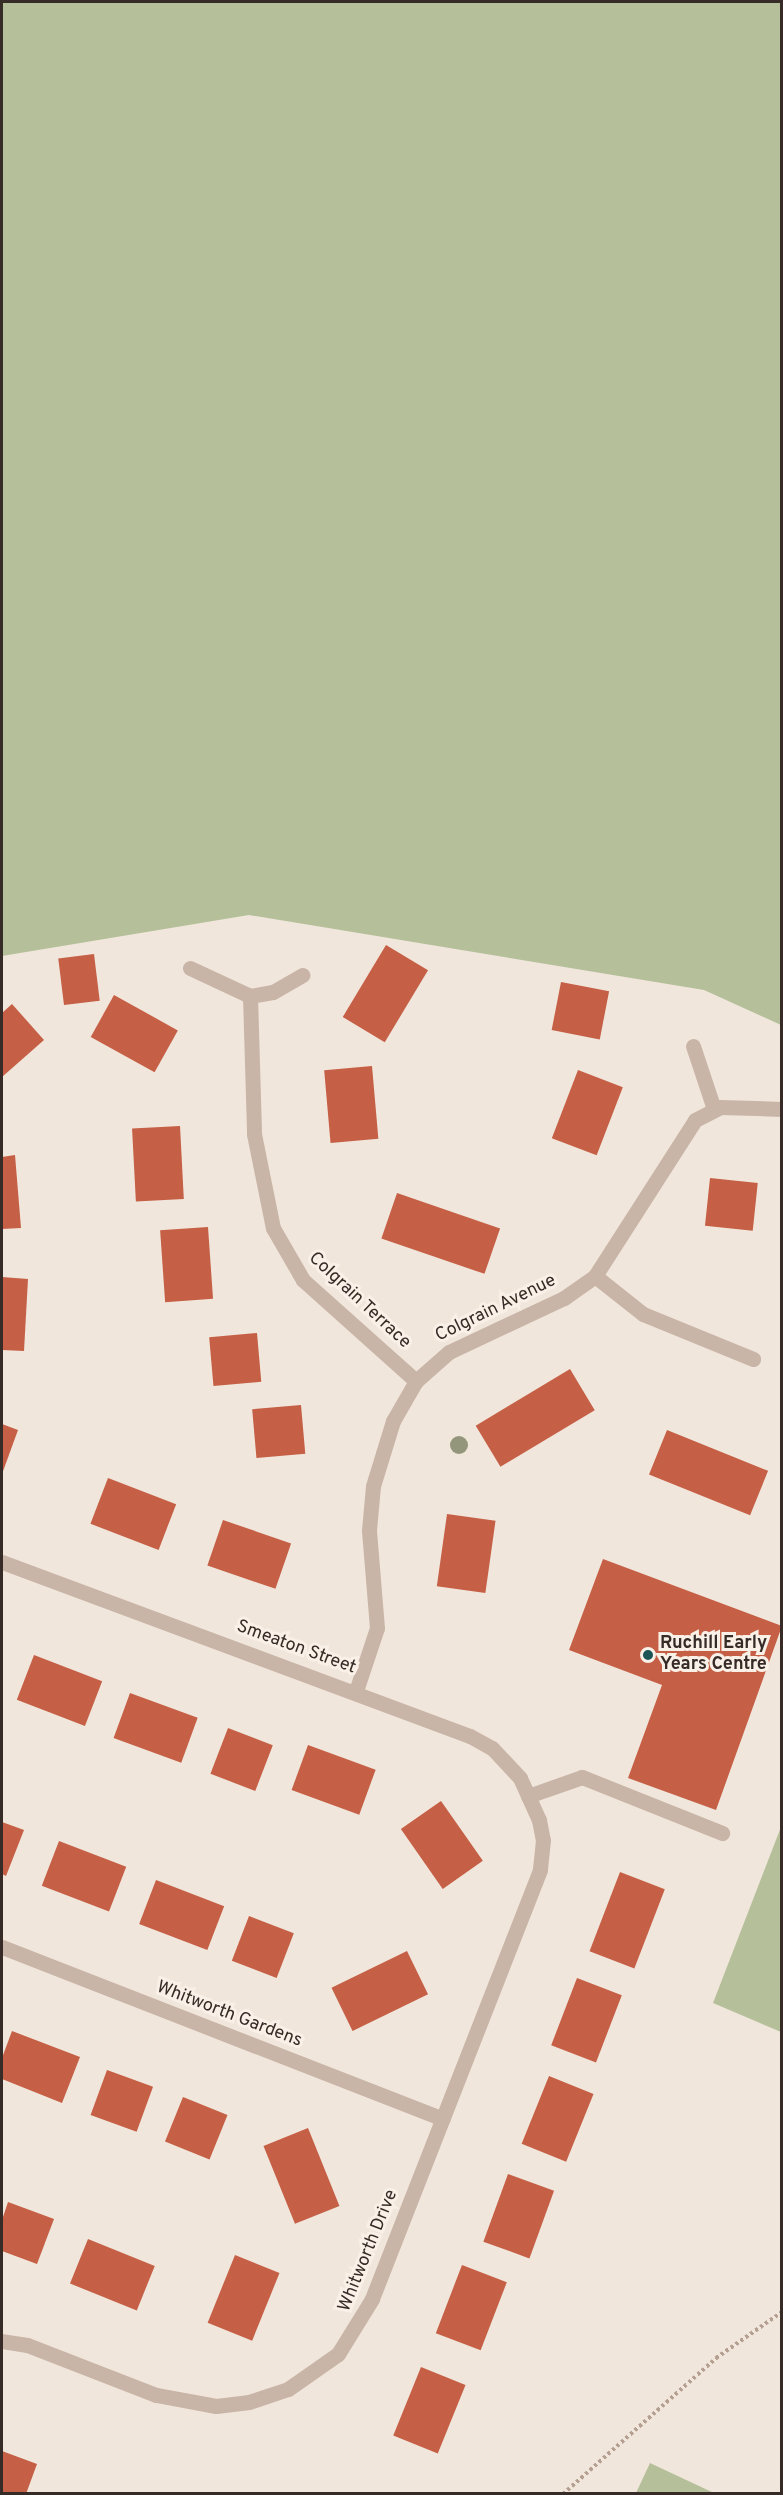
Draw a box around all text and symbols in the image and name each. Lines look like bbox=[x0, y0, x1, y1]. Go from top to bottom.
street label: Colgrain Terrace bbox=[303, 1248, 415, 1354]
street label: Colgrain Avenue bbox=[432, 1270, 560, 1348]
street label: Smeaton Street bbox=[233, 1616, 359, 1680]
place label: Ruchill Early Years Centre bbox=[660, 1634, 767, 1676]
marker: Ruchill Early Years Centre bbox=[641, 1648, 655, 1662]
street label: Whitworth Gardens bbox=[153, 1977, 305, 2053]
street label: Whitworth Drive bbox=[335, 2187, 403, 2315]

